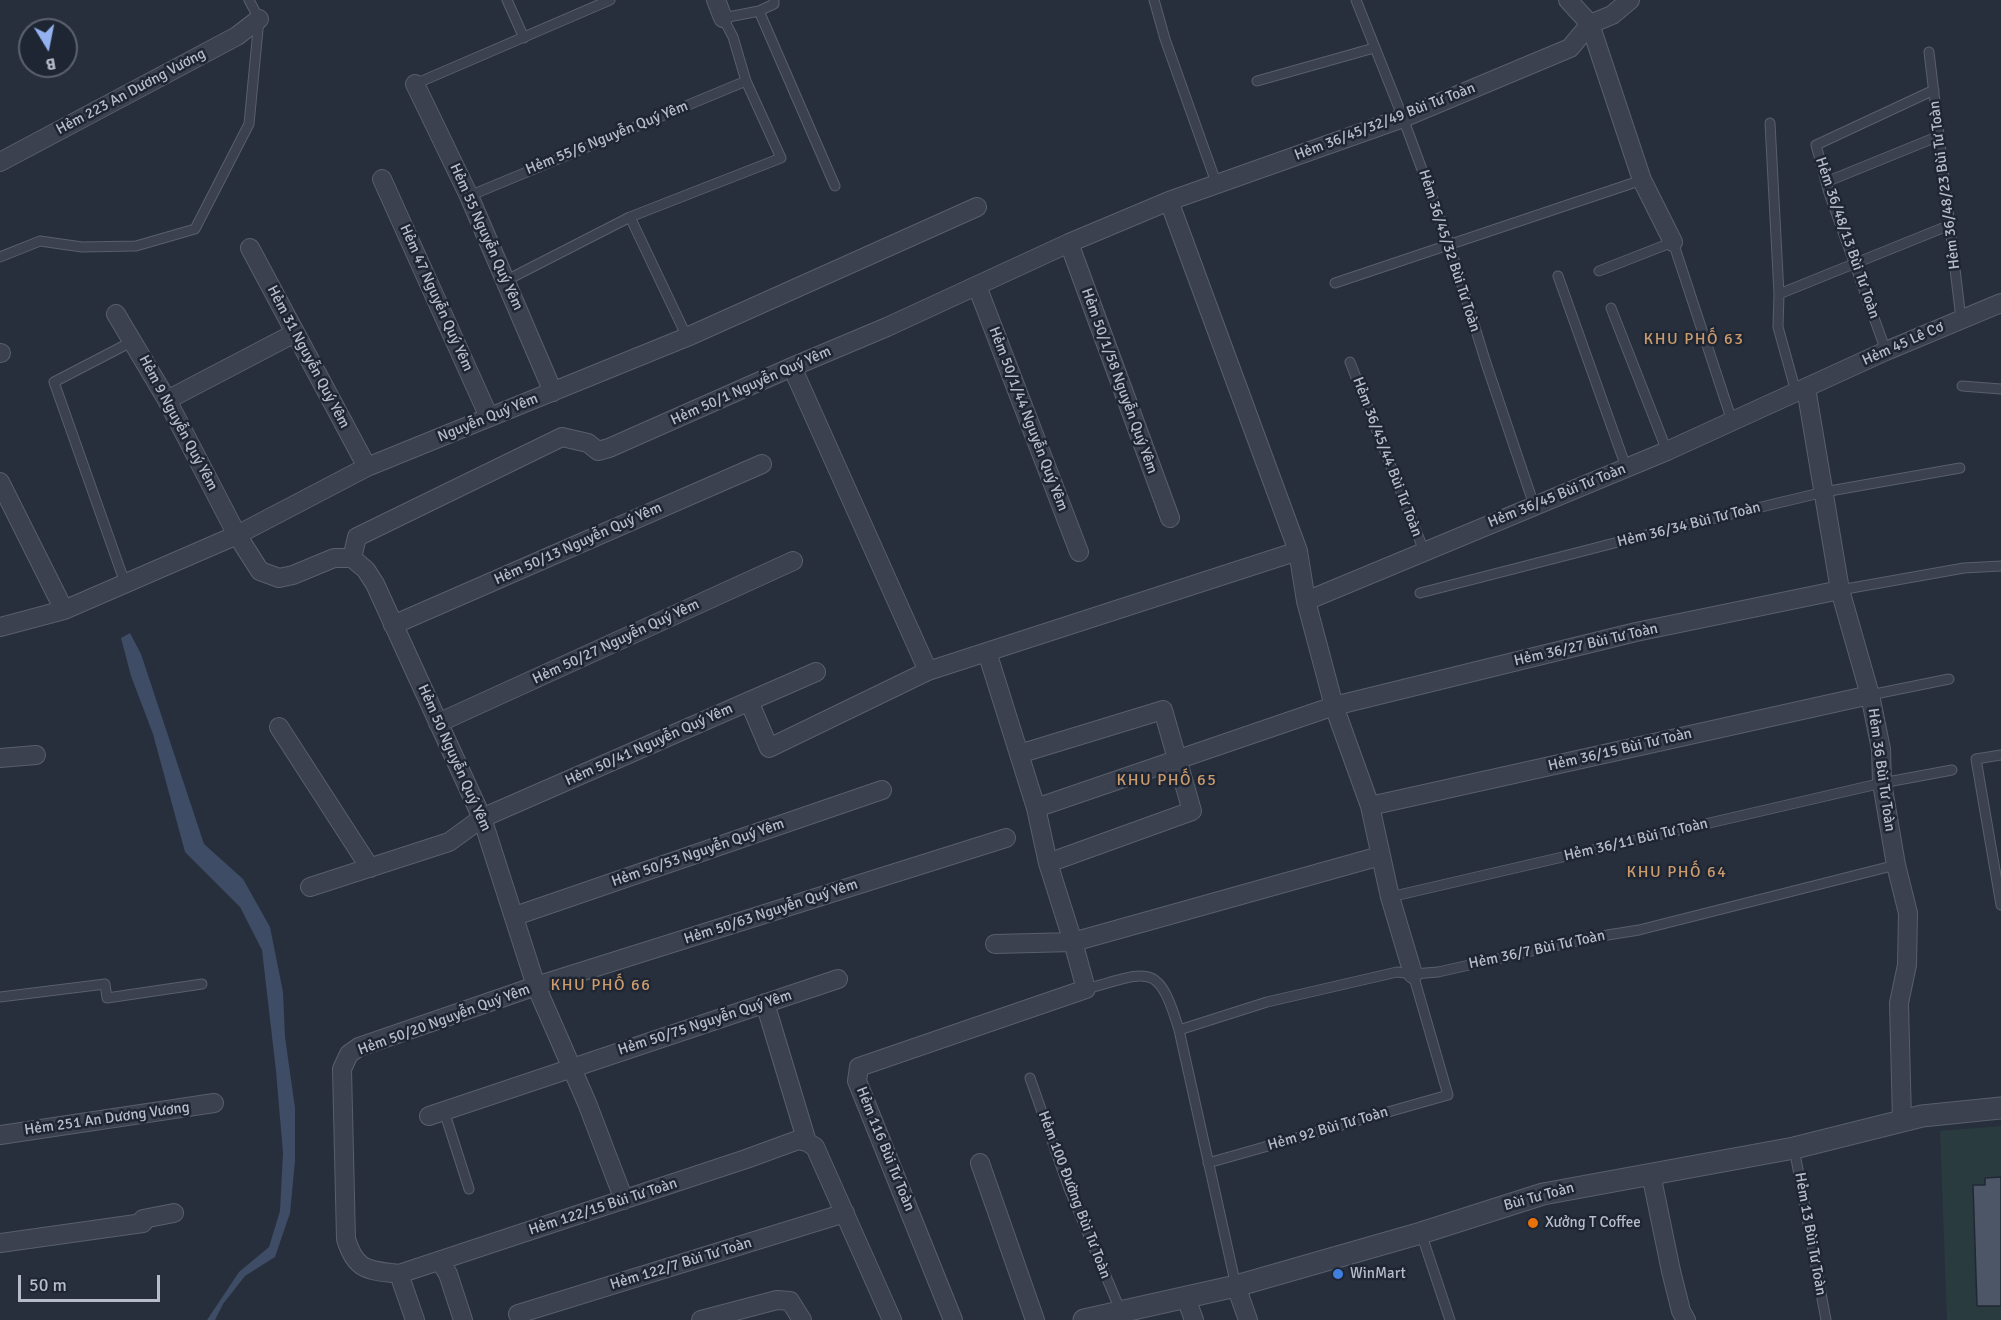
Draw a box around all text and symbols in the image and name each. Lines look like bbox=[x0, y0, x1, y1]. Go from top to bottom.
north arrow bbox=[18, 18, 78, 78]
street label: Hẻm 223 An Dương Vương bbox=[53, 45, 209, 139]
text: B bbox=[44, 53, 57, 74]
street label: Hẻm 36/45/32/49 Bùi Tư Toàn bbox=[1292, 79, 1478, 165]
street label: Hẻm 55/6 Nguyễn Quý Yêm bbox=[523, 97, 691, 179]
street label: Hẻm 36/48/23 Bùi Tư Toàn bbox=[1926, 100, 1964, 270]
street label: Hẻm 36/48/13 Bùi Tư Toàn bbox=[1811, 155, 1883, 321]
street label: Hẻm 55 Nguyễn Quý Yêm bbox=[445, 161, 527, 313]
street label: Hẻm 36/45/32 Bùi Tư Toàn bbox=[1414, 168, 1484, 334]
street label: Hẻm 47 Nguyễn Quý Yêm bbox=[395, 222, 477, 374]
street label: Hẻm 31 Nguyễn Quý Yêm bbox=[263, 283, 353, 431]
street label: Hẻm 50/1/58 Nguyễn Quý Yêm bbox=[1077, 286, 1161, 476]
street label: Hẻm 45 Lê Cơ bbox=[1859, 318, 1947, 370]
street label: Hẻm 50/1/44 Nguyễn Quý Yêm bbox=[984, 324, 1072, 514]
district label: KHU PHỐ 63 bbox=[1644, 330, 1744, 350]
street label: Hẻm 50/1 Nguyễn Quý Yêm bbox=[668, 342, 834, 430]
street label: Hẻm 9 Nguyễn Quý Yêm bbox=[135, 352, 221, 494]
street label: Hẻm 36/45/44 Bùi Tư Toàn bbox=[1348, 375, 1426, 539]
street label: Nguyễn Quý Yêm bbox=[435, 390, 541, 446]
street label: Hẻm 36/45 Bùi Tư Toàn bbox=[1485, 460, 1629, 532]
street label: Hẻm 36/34 Bùi Tư Toàn bbox=[1615, 498, 1763, 552]
street label: Hẻm 50/13 Nguyễn Quý Yêm bbox=[491, 499, 665, 589]
street label: Hẻm 50/27 Nguyễn Quý Yêm bbox=[530, 595, 702, 689]
street label: Hẻm 36/27 Bùi Tư Toàn bbox=[1512, 620, 1660, 670]
street label: Hẻm 50 Nguyễn Quý Yêm bbox=[413, 682, 495, 834]
street label: Hẻm 50/41 Nguyễn Quý Yêm bbox=[562, 700, 736, 790]
street label: Hẻm 36 Bùi Tư Toàn bbox=[1863, 707, 1899, 833]
street label: Hẻm 36/15 Bùi Tư Toàn bbox=[1546, 725, 1694, 775]
district label: KHU PHỐ 65 bbox=[1117, 771, 1217, 791]
street label: Hẻm 50/53 Nguyễn Quý Yêm bbox=[609, 815, 787, 891]
street label: Hẻm 36/11 Bùi Tư Toàn bbox=[1562, 815, 1710, 865]
district label: KHU PHỐ 64 bbox=[1627, 863, 1727, 883]
street label: Hẻm 50/63 Nguyễn Quý Yêm bbox=[682, 875, 860, 949]
street label: Hẻm 36/7 Bùi Tư Toàn bbox=[1467, 927, 1607, 973]
district label: KHU PHỐ 66 bbox=[551, 976, 651, 996]
street label: Hẻm 50/20 Nguyễn Quý Yêm bbox=[356, 980, 532, 1060]
street label: Hẻm 50/75 Nguyễn Quý Yêm bbox=[616, 986, 794, 1060]
street label: Hẻm 116 Bùi Tư Toàn bbox=[852, 1084, 918, 1214]
street label: Hẻm 251 An Dương Vương bbox=[23, 1098, 191, 1140]
street label: Hẻm 92 Bùi Tư Toàn bbox=[1266, 1103, 1390, 1155]
street label: Hẻm 100 Đường Bùi Tư Toàn bbox=[1034, 1109, 1114, 1281]
street label: Hẻm 13 Bùi Tư Toàn bbox=[1790, 1171, 1830, 1297]
street label: Hẻm 122/15 Bùi Tư Toàn bbox=[526, 1174, 680, 1240]
street label: Bùi Tư Toàn bbox=[1502, 1179, 1576, 1215]
place label: Xưởng T Coffee bbox=[1545, 1214, 1641, 1232]
marker: Xưởng T Coffee bbox=[1526, 1216, 1540, 1230]
street label: Hẻm 122/7 Bùi Tư Toàn bbox=[608, 1234, 754, 1294]
scale bar bbox=[21, 1263, 164, 1301]
place label: WinMart bbox=[1350, 1265, 1406, 1283]
marker: WinMart bbox=[1331, 1267, 1345, 1281]
text: 50 m bbox=[29, 1274, 67, 1296]

